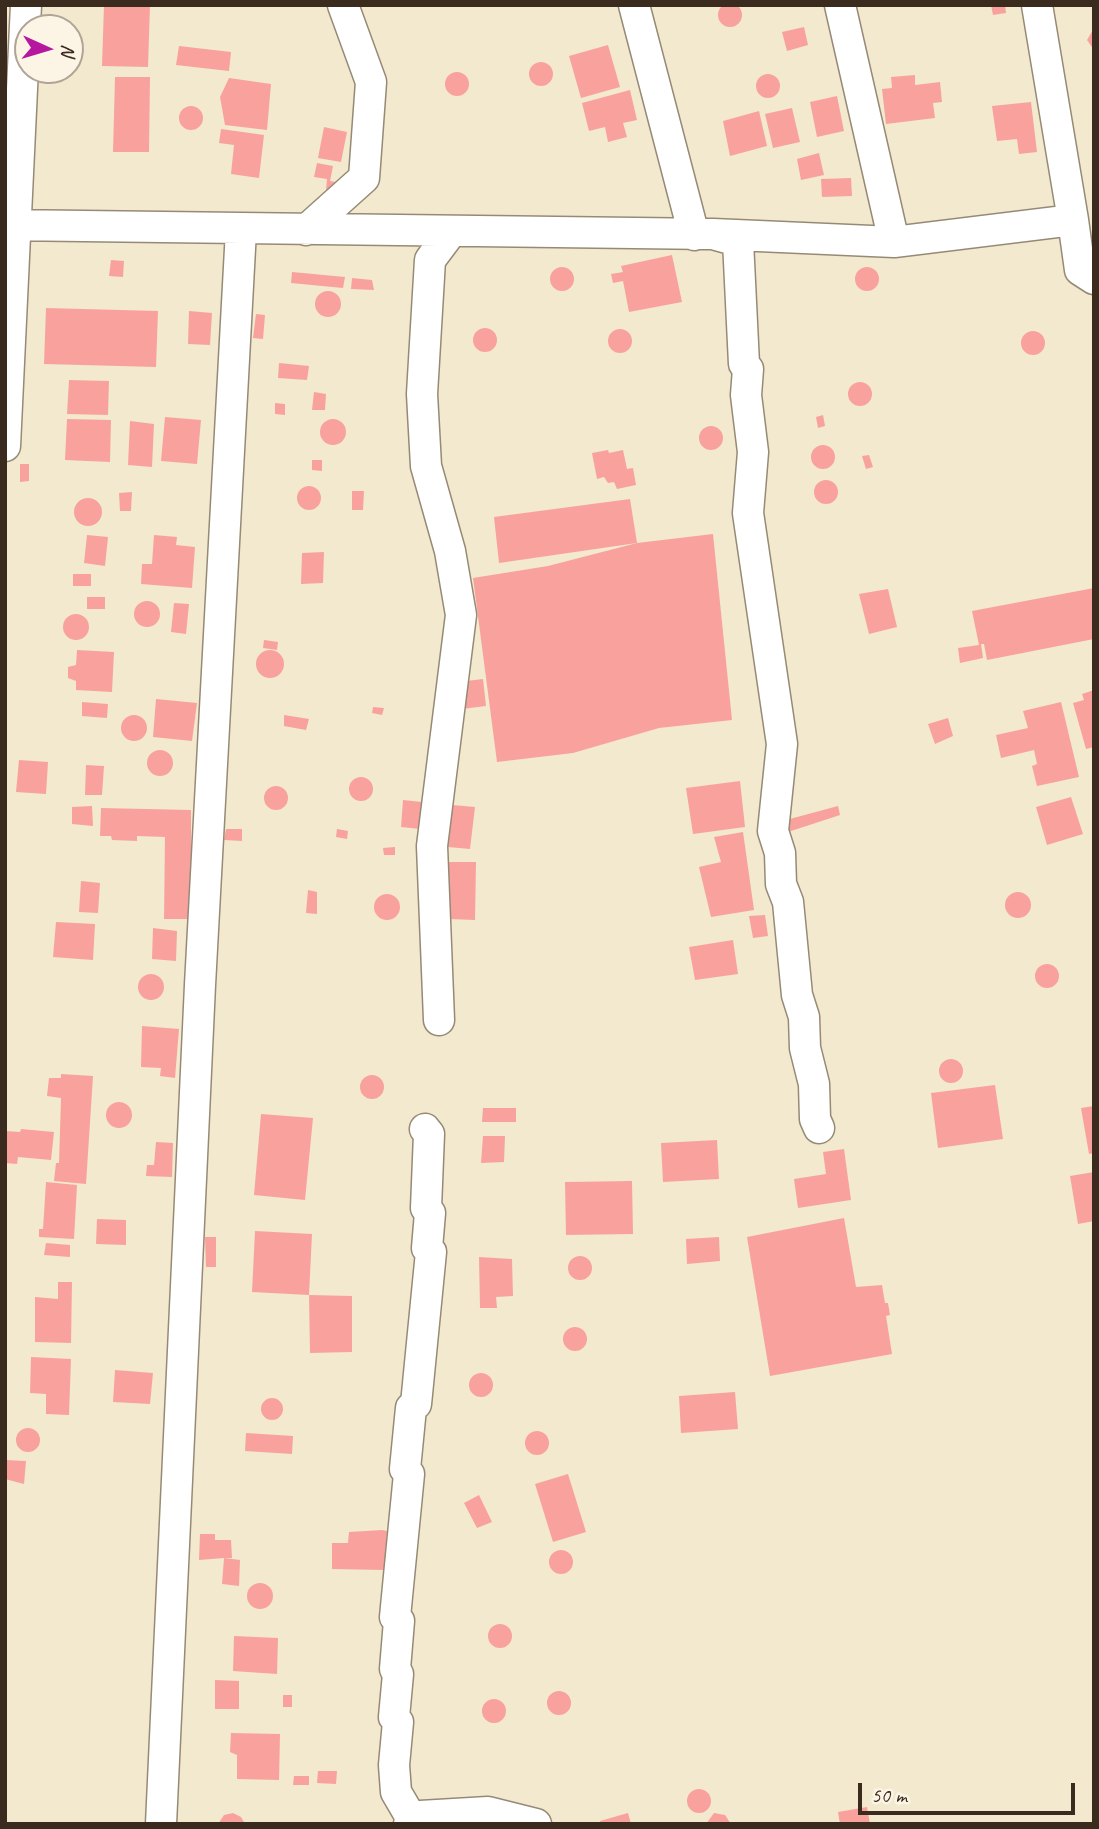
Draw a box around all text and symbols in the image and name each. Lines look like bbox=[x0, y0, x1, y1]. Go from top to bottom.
north arrow bbox=[14, 14, 84, 84]
text: N bbox=[56, 44, 80, 57]
scale bar bbox=[861, 1770, 1078, 1814]
text: 50 m bbox=[871, 1782, 907, 1808]

